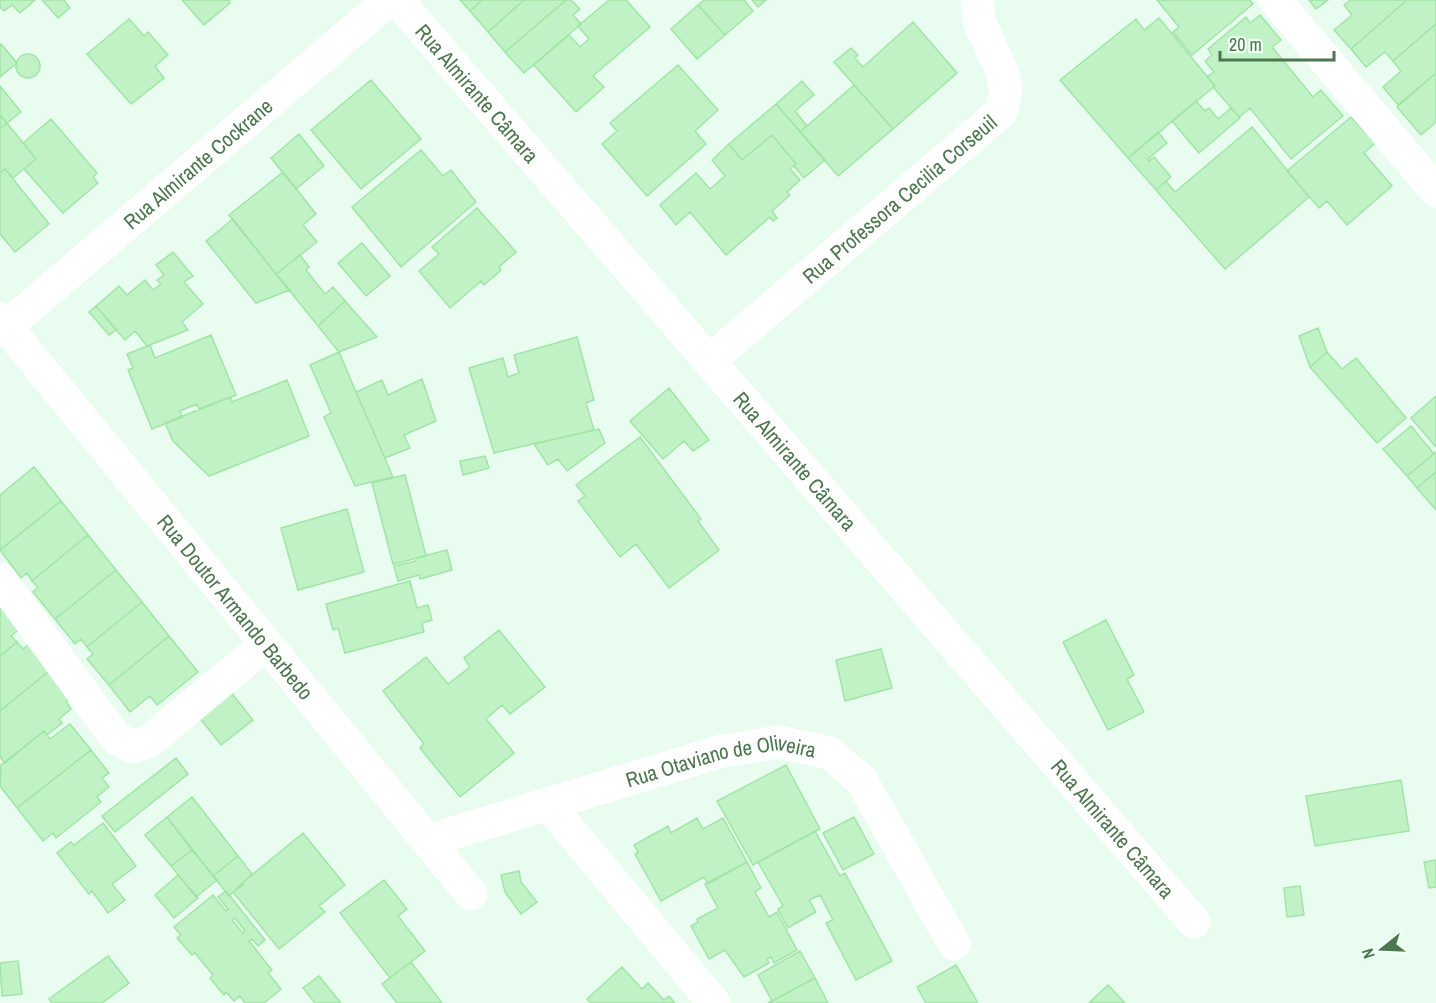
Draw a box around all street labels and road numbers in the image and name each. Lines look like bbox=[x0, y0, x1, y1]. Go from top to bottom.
street label: Rua Almirante Câmara bbox=[409, 17, 546, 169]
street label: Rua Almirante Cockrane bbox=[117, 91, 278, 235]
street label: Rua Professora Cecilia Corseuil bbox=[796, 108, 1003, 290]
street label: Rua Almirante Câmara bbox=[727, 385, 864, 537]
street label: Rua Doutor Armando Barbedo bbox=[151, 508, 320, 706]
street label: Rua Otaviano de Oliveira bbox=[622, 728, 819, 794]
street label: Rua Almirante Câmara bbox=[1045, 753, 1182, 904]

